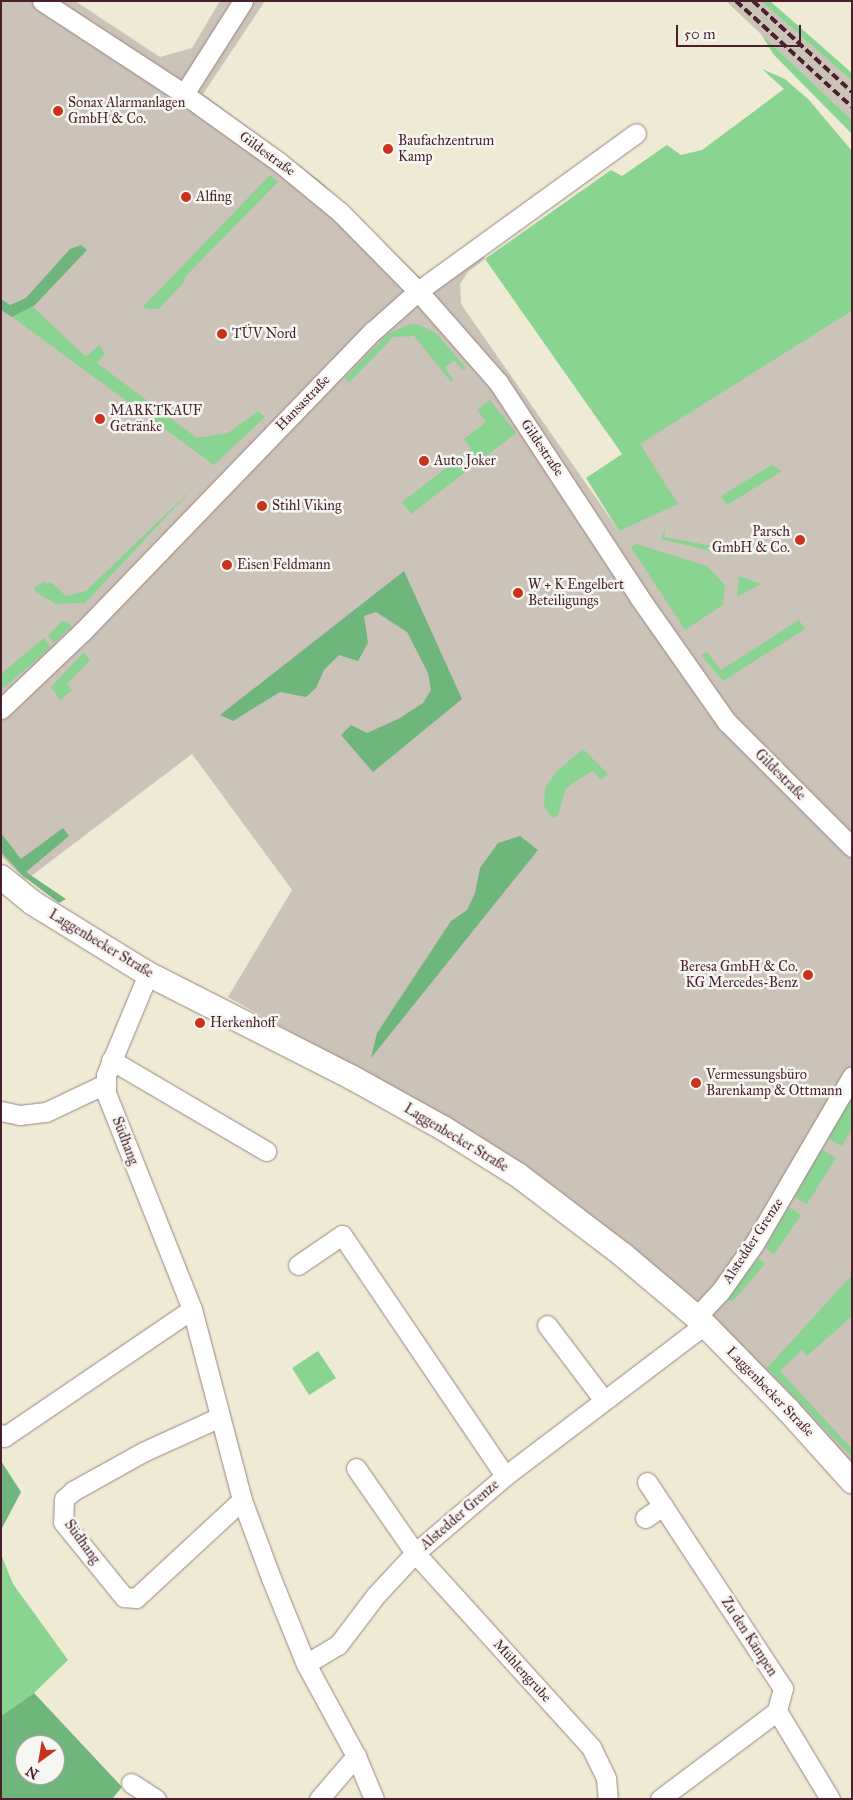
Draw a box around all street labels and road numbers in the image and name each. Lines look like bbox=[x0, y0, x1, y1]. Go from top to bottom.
street label: Gildestraße bbox=[236, 128, 298, 180]
street label: Hansastraße bbox=[272, 372, 334, 434]
street label: Gildestraße bbox=[517, 416, 567, 480]
street label: Gildestraße bbox=[751, 746, 809, 804]
street label: Laggenbecker Straße bbox=[46, 906, 156, 982]
street label: Laggenbecker Straße bbox=[401, 1100, 511, 1176]
street label: Südhang bbox=[108, 1114, 142, 1168]
street label: Alstedder Grenze bbox=[719, 1195, 787, 1287]
street label: Laggenbecker Straße bbox=[723, 1343, 817, 1441]
street label: Alstedder Grenze bbox=[417, 1476, 503, 1554]
street label: Südhang bbox=[60, 1517, 104, 1567]
street label: Zu den Kämpen bbox=[717, 1594, 781, 1680]
street label: Mühlengrube bbox=[489, 1636, 555, 1706]

